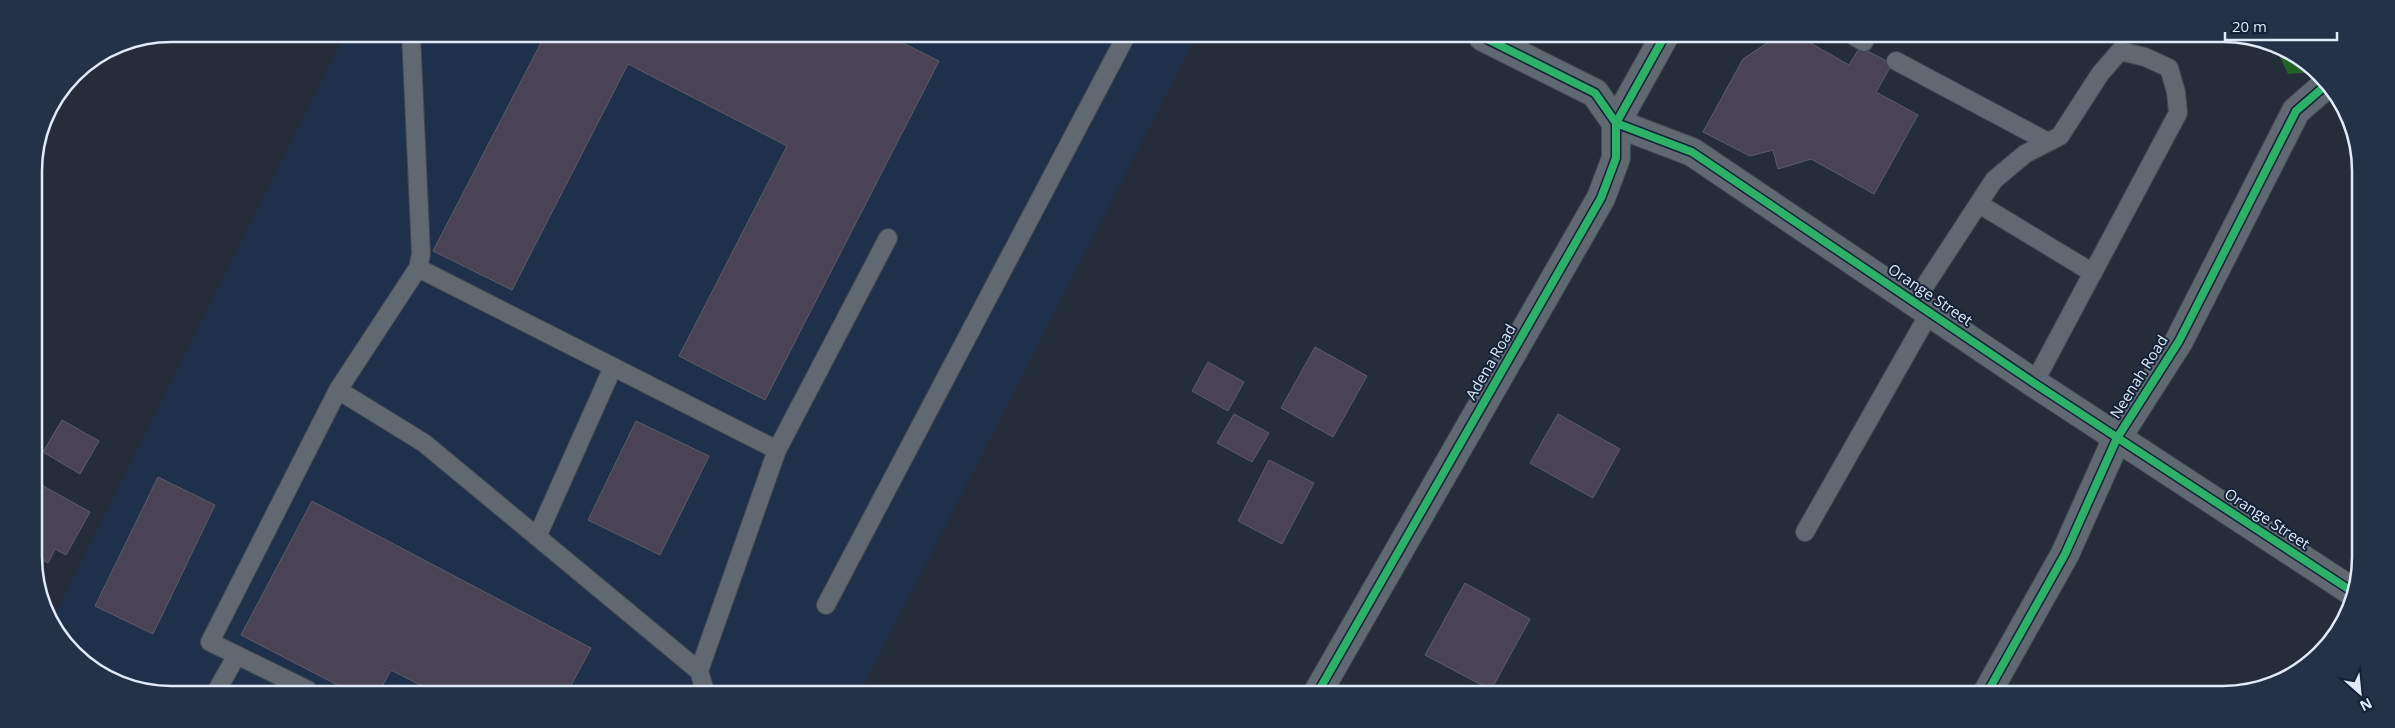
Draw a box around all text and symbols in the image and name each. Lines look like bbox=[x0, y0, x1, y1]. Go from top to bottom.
scale bar bbox=[2225, 10, 2338, 42]
text: 20 m bbox=[2232, 16, 2267, 36]
street label: Orange Street bbox=[1884, 259, 1977, 330]
street label: Adena Road bbox=[1460, 320, 1520, 403]
street label: Neenah Road bbox=[2105, 331, 2172, 422]
street label: Orange Street bbox=[2221, 483, 2314, 553]
north arrow bbox=[2335, 668, 2385, 718]
text: N bbox=[2357, 694, 2376, 716]

